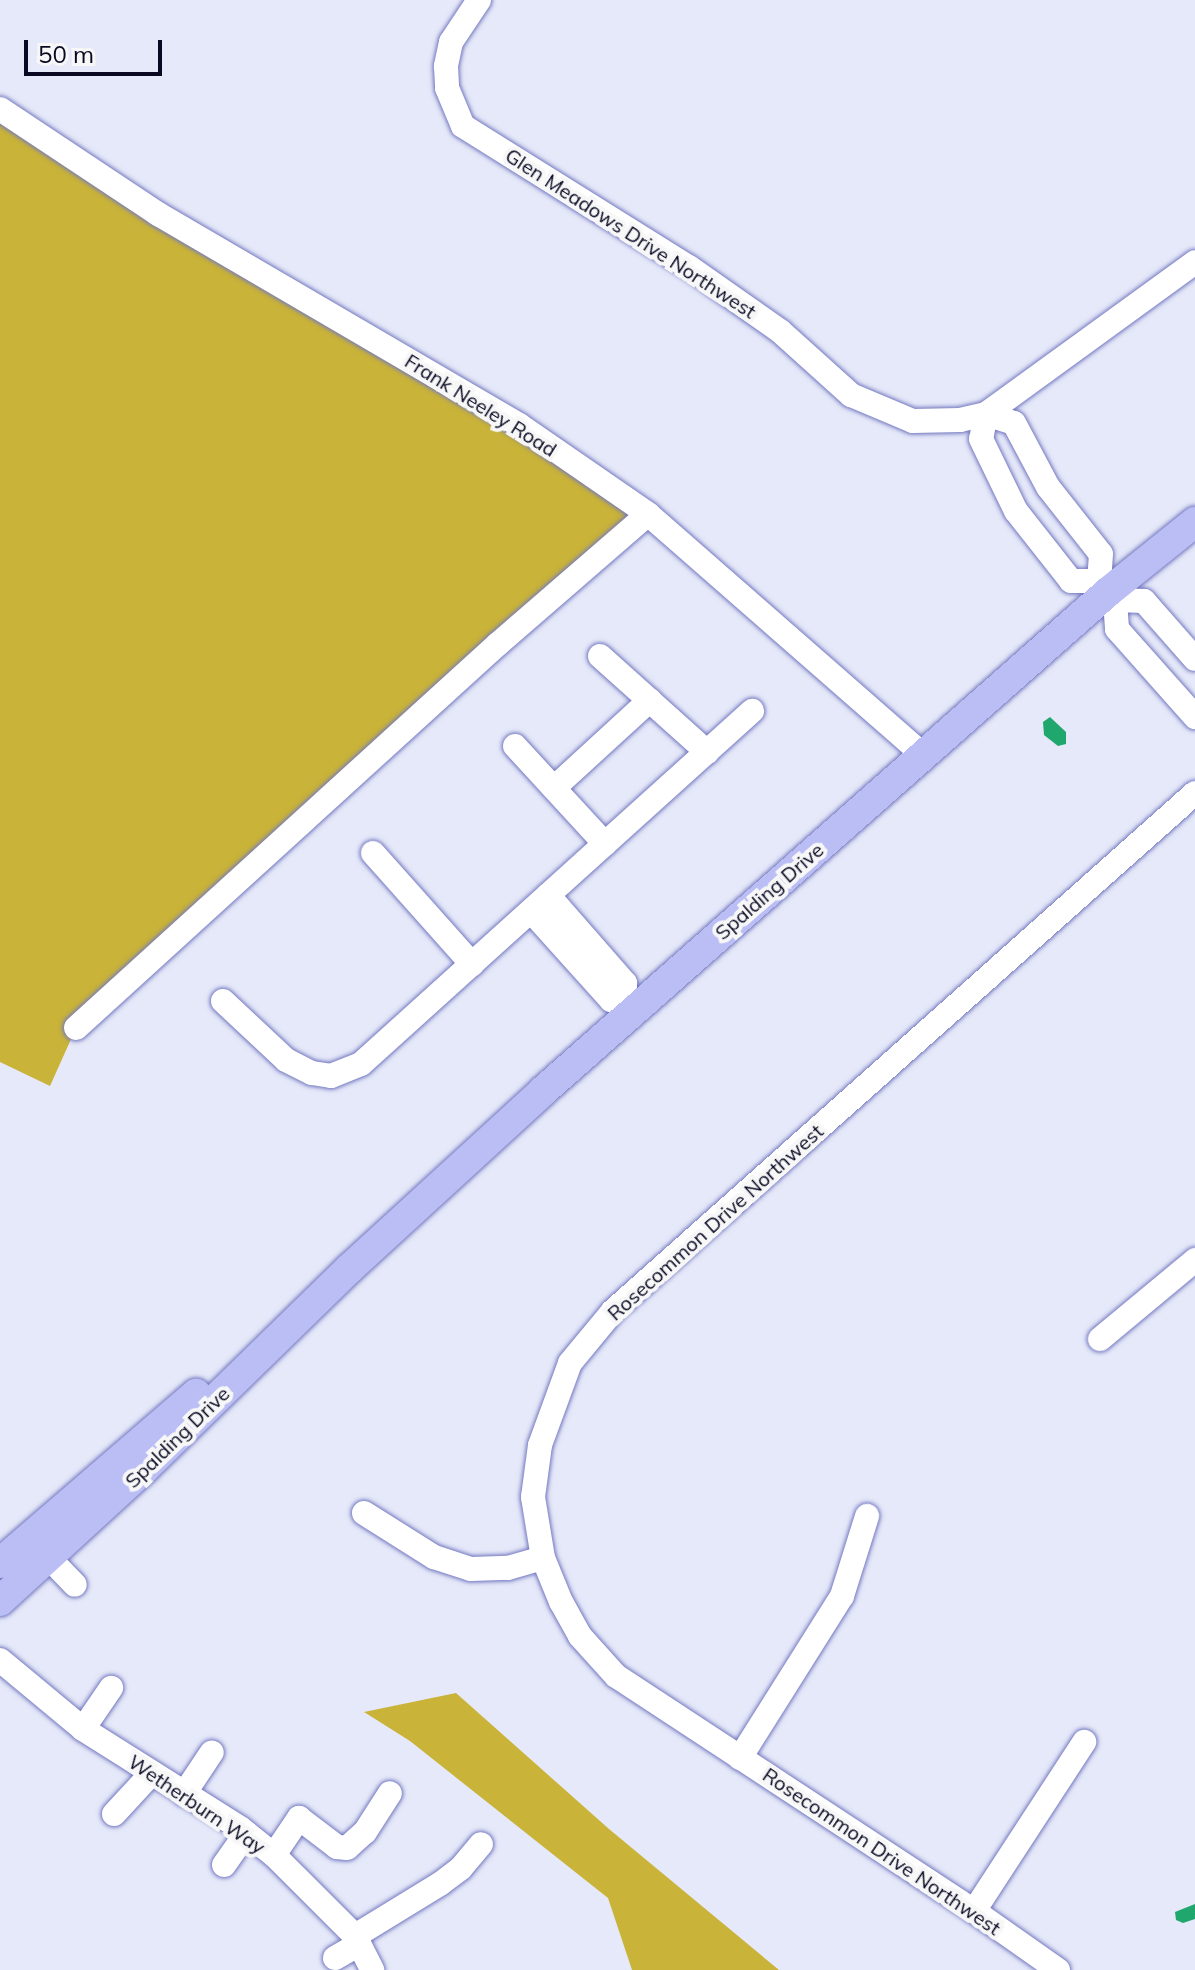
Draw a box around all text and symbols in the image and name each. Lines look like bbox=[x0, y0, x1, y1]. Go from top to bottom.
scale bar bbox=[28, 24, 166, 74]
text: 50 m bbox=[38, 39, 94, 69]
street label: Glen Meadows Drive Northwest bbox=[501, 143, 761, 323]
street label: Frank Neeley Road bbox=[401, 349, 561, 461]
street label: Spalding Drive bbox=[710, 838, 828, 944]
street label: Rosecommon Drive Northwest bbox=[602, 1119, 828, 1325]
street label: Spalding Drive bbox=[120, 1381, 234, 1493]
street label: Wetherburn Way bbox=[124, 1749, 270, 1859]
street label: Rosecommon Drive Northwest bbox=[759, 1762, 1005, 1940]

